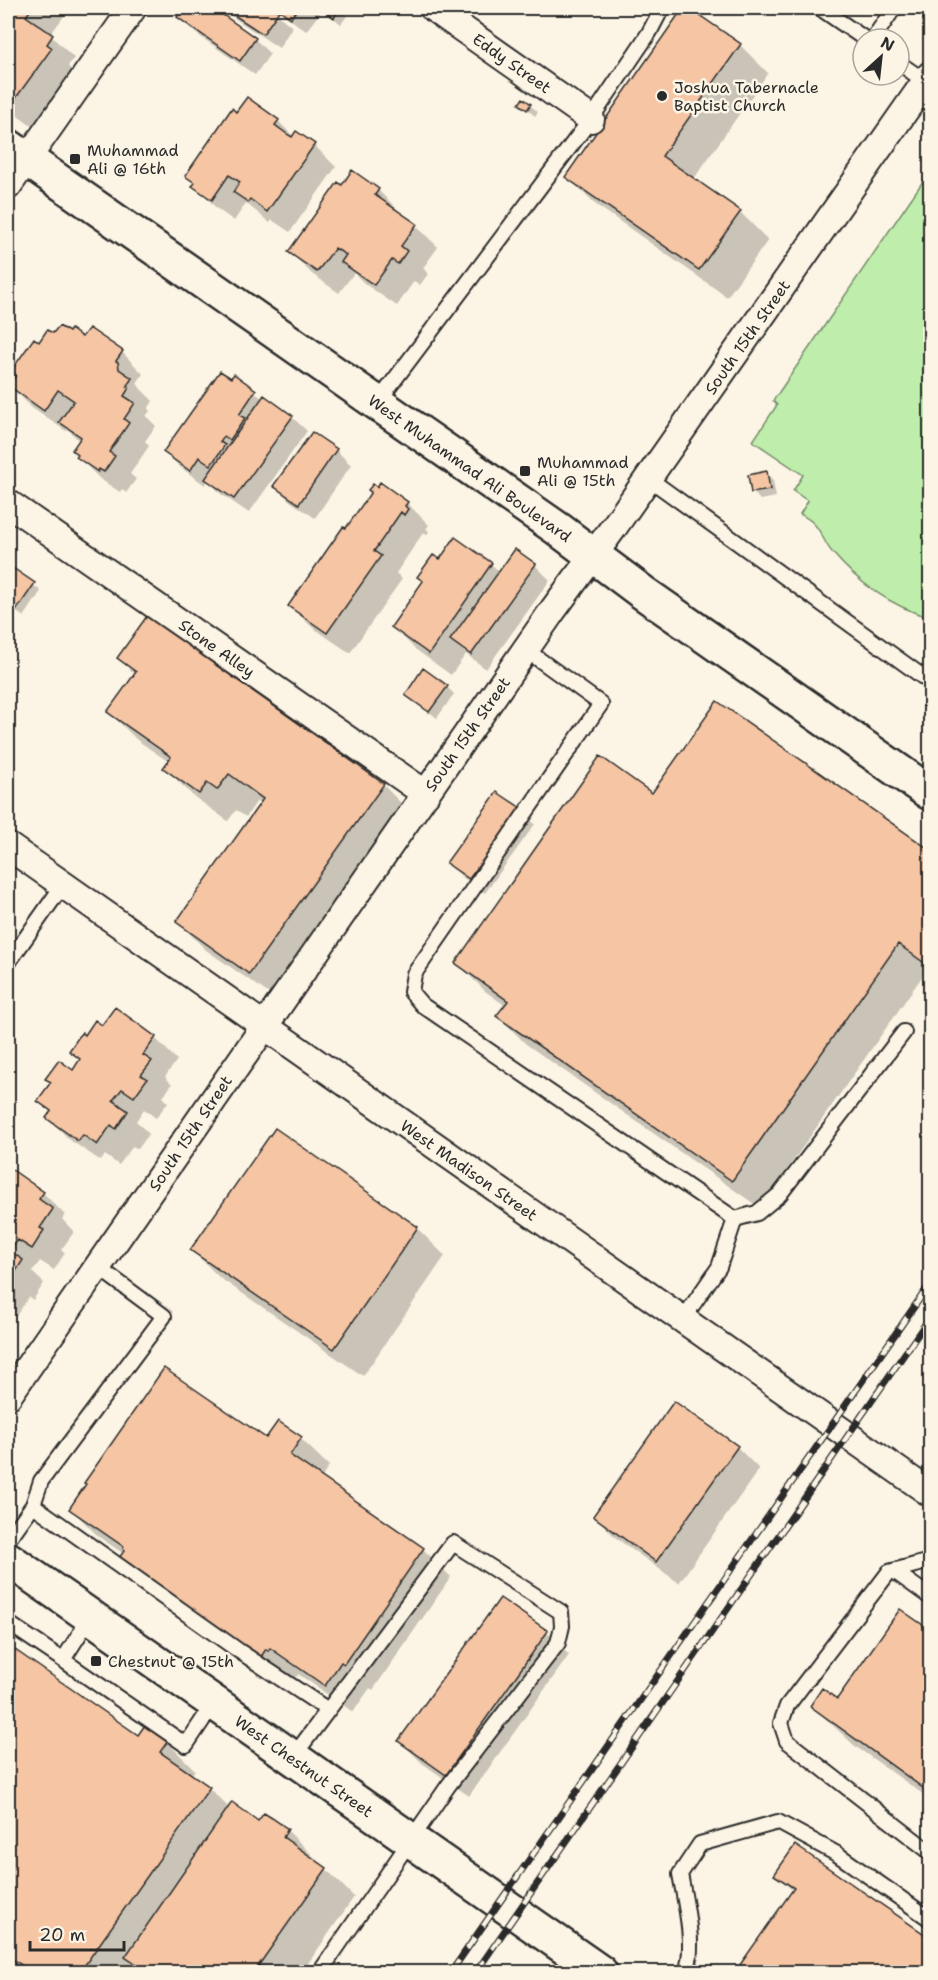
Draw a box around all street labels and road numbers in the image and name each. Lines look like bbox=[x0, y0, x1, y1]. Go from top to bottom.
street label: Eddy Street bbox=[468, 29, 555, 98]
street label: South 15th Street bbox=[700, 276, 795, 399]
street label: West Muhammad Ali Boulevard bbox=[364, 390, 576, 547]
street label: Stone Alley bbox=[175, 614, 259, 682]
street label: South 15th Street bbox=[420, 673, 515, 796]
street label: South 15th Street bbox=[144, 1071, 237, 1195]
street label: West Madison Street bbox=[396, 1115, 541, 1226]
street label: West Chestnut Street bbox=[230, 1711, 377, 1822]

